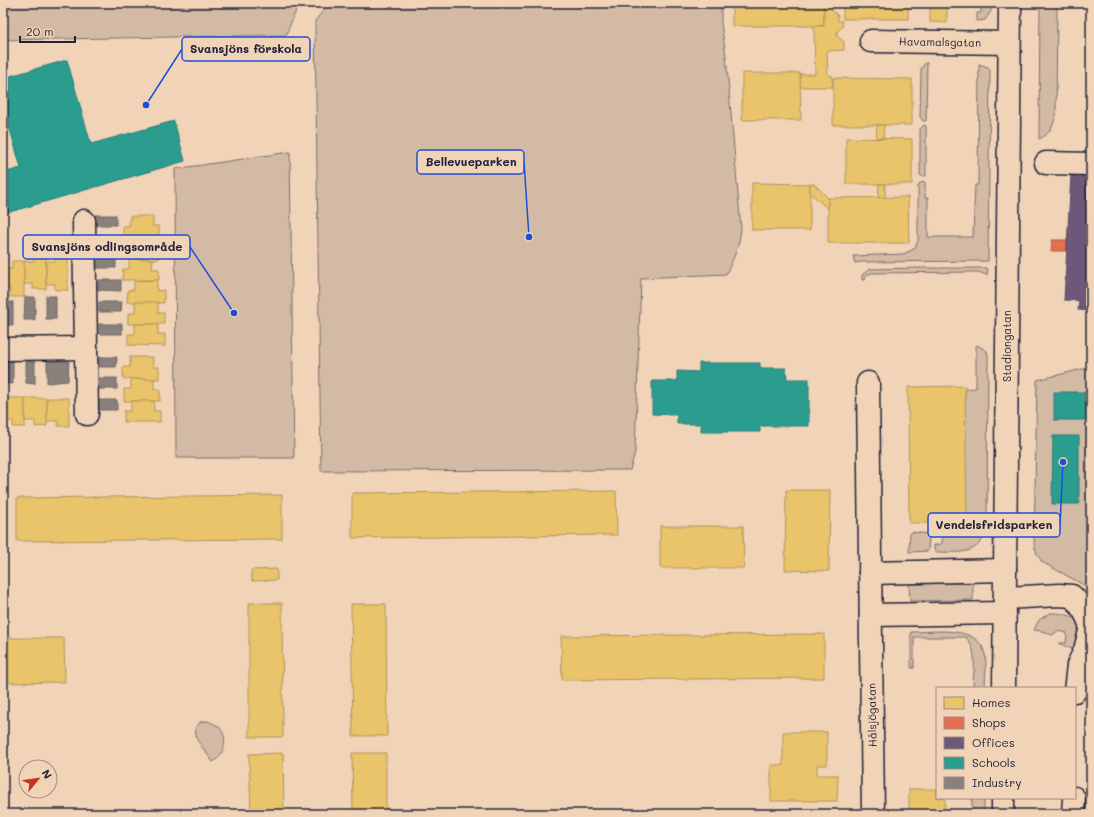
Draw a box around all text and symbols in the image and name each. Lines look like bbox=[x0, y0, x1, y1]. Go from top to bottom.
scale bar bbox=[20, 18, 75, 44]
text: 20 m bbox=[26, 23, 54, 39]
street label: Havamalsgatan bbox=[899, 33, 981, 50]
callout: Svansjöns förskola bbox=[182, 37, 310, 61]
text: Svansjöns förskola bbox=[190, 40, 302, 56]
callout: Bellevueparken bbox=[417, 150, 524, 174]
text: Bellevueparken bbox=[425, 153, 517, 169]
callout: Svansjöns odlingsområde bbox=[23, 235, 190, 259]
text: Svansjöns odlingsområde bbox=[32, 238, 182, 254]
street label: Stadiongatan bbox=[999, 310, 1014, 382]
callout: Vendelsfridsparken bbox=[928, 513, 1060, 537]
text: Vendelsfridsparken bbox=[936, 516, 1053, 532]
street label: Hålsjögatan bbox=[863, 683, 880, 747]
legend bbox=[936, 687, 1076, 799]
text: Homes bbox=[972, 694, 1011, 710]
text: Shops bbox=[972, 714, 1006, 730]
text: Offices bbox=[972, 734, 1015, 750]
text: Schools bbox=[972, 754, 1016, 770]
north arrow bbox=[18, 759, 58, 799]
text: N bbox=[39, 767, 56, 781]
text: Industry bbox=[972, 774, 1021, 790]

